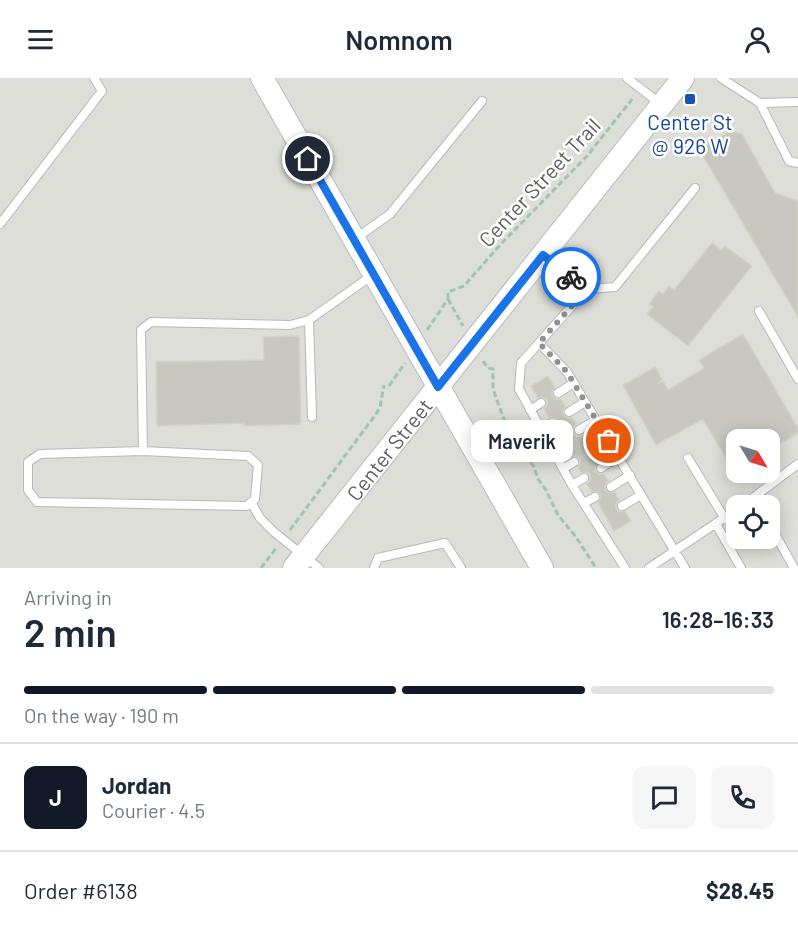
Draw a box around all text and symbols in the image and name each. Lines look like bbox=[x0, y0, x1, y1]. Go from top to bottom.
icon: menu bbox=[24, 23, 57, 56]
text: Nomnom bbox=[345, 23, 453, 55]
icon: person bbox=[741, 23, 774, 56]
marker: Center St @ 926 W bbox=[683, 92, 697, 106]
place label: Center St @ 926 W bbox=[647, 109, 733, 158]
street label: Center Street Trail bbox=[473, 113, 605, 251]
pin bbox=[282, 133, 333, 184]
icon: home bbox=[291, 142, 324, 175]
courier bbox=[541, 247, 601, 307]
icon: bike bbox=[555, 261, 588, 294]
street label: Center Street bbox=[340, 393, 437, 505]
pin bbox=[583, 415, 634, 466]
callout: Maverik bbox=[471, 420, 573, 462]
icon: bag bbox=[592, 424, 625, 457]
text: Maverik bbox=[488, 429, 556, 453]
north arrow bbox=[726, 429, 780, 483]
map controls bbox=[726, 429, 780, 549]
button: locate bbox=[726, 495, 780, 549]
text: Arriving in bbox=[24, 585, 112, 609]
text: 16:28–16:33 bbox=[662, 606, 774, 632]
text: 2 min bbox=[24, 608, 117, 655]
text: On the way · 190 m bbox=[24, 703, 179, 727]
button: chat bbox=[633, 766, 696, 829]
button: phone bbox=[711, 766, 774, 829]
text: Jordan bbox=[102, 772, 171, 798]
text: J bbox=[49, 784, 62, 810]
text: Courier · 4.5 bbox=[102, 798, 205, 822]
text: Order #6138 bbox=[24, 877, 138, 903]
text: $28.45 bbox=[706, 877, 774, 903]

